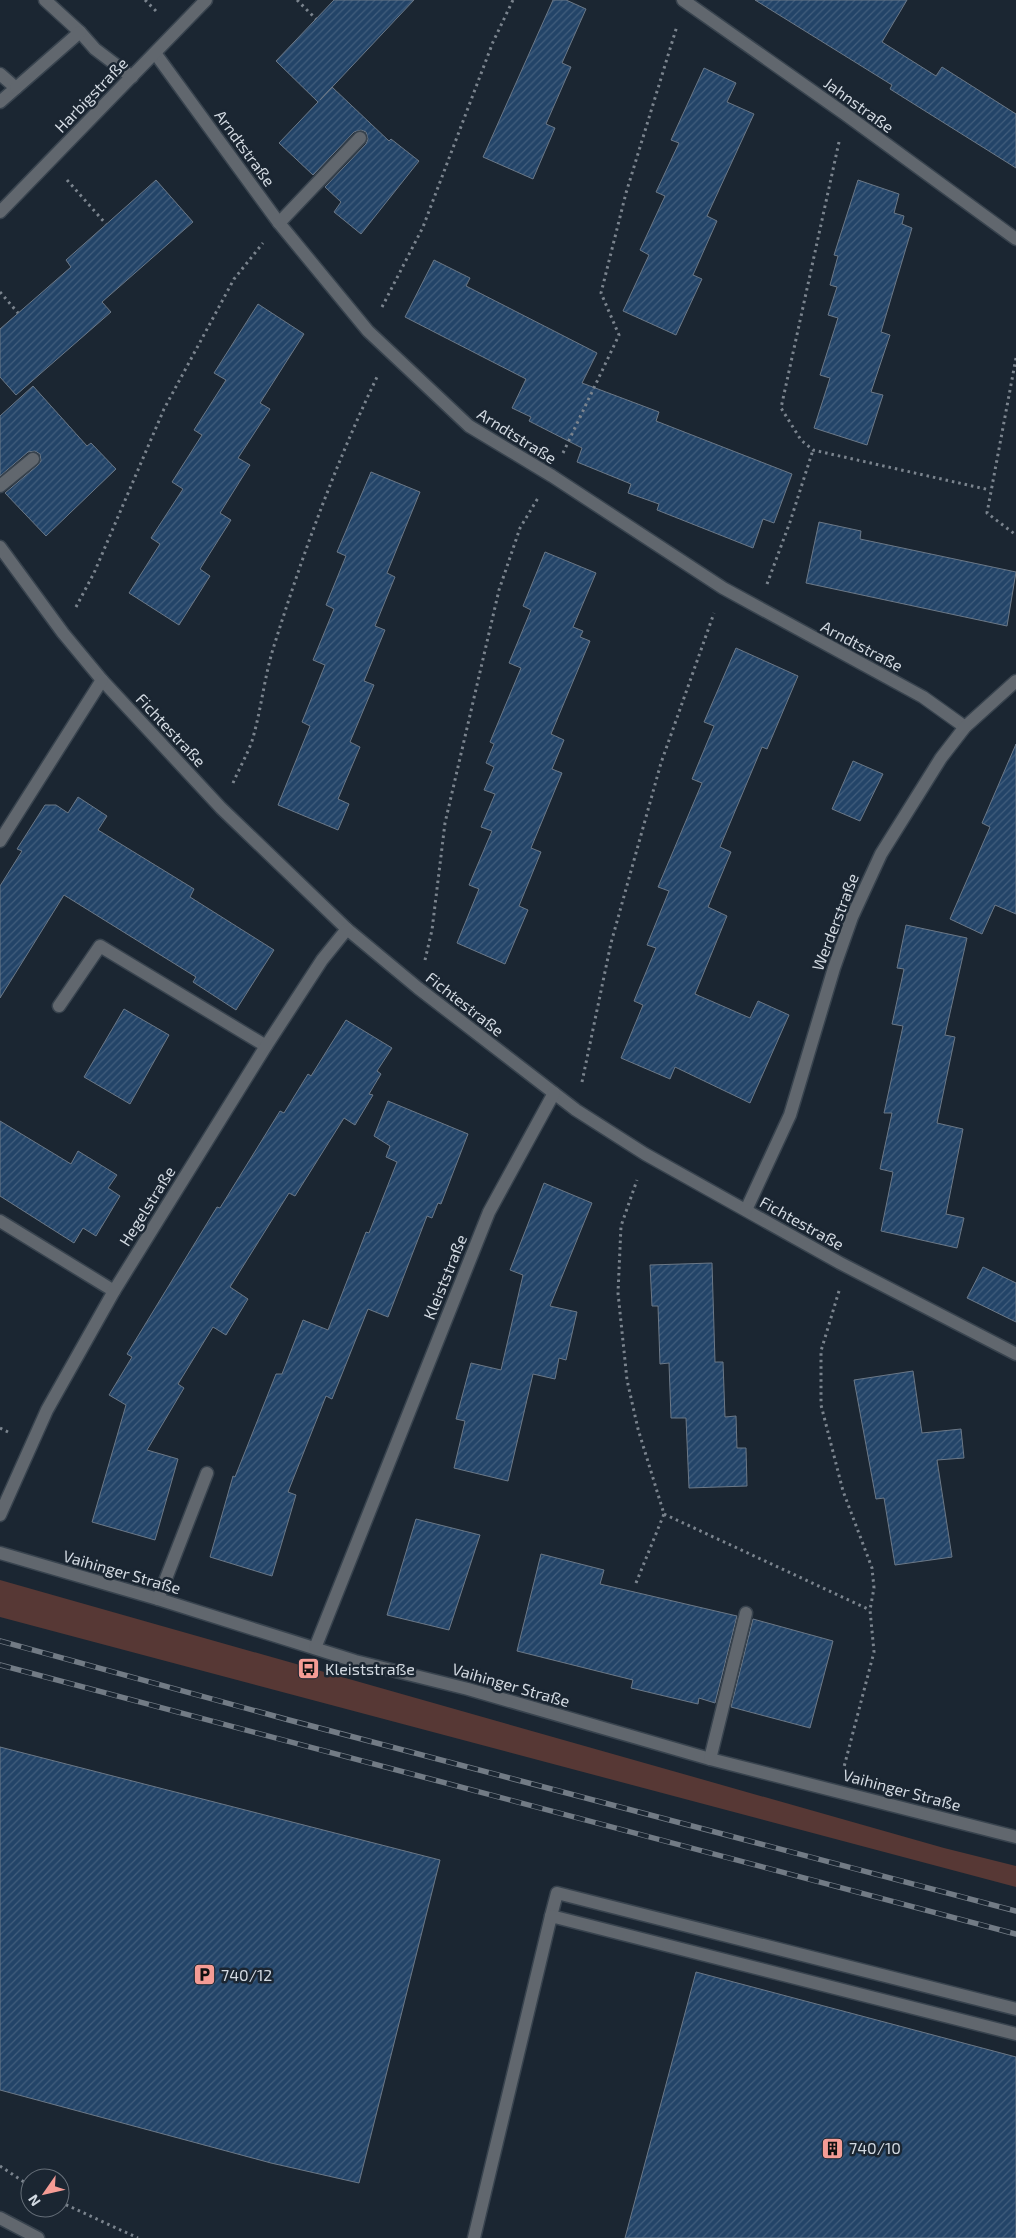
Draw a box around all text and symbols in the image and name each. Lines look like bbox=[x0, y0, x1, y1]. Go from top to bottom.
street label: Harbigstraße bbox=[50, 53, 131, 136]
street label: Jahnstraße bbox=[821, 73, 898, 136]
street label: Arndtstraße bbox=[211, 106, 279, 190]
street label: Arndtstraße bbox=[474, 404, 560, 467]
street label: Arndtstraße bbox=[818, 616, 906, 675]
street label: Fichtestraße bbox=[133, 689, 210, 770]
street label: Werderstraße bbox=[807, 870, 862, 973]
street label: Fichtestraße bbox=[423, 967, 508, 1040]
street label: Hegelstraße bbox=[115, 1162, 179, 1249]
street label: Fichtestraße bbox=[757, 1192, 848, 1253]
street label: Kleiststraße bbox=[419, 1232, 470, 1322]
street label: Vaihinger Straße bbox=[61, 1546, 183, 1597]
bus stop icon: Kleiststraße bbox=[297, 1657, 321, 1681]
place label: Kleiststraße bbox=[325, 1659, 415, 1678]
street label: Vaihinger Straße bbox=[450, 1659, 572, 1710]
street label: Vaihinger Straße bbox=[841, 1765, 963, 1814]
parking icon: 740/12 bbox=[193, 1963, 217, 1987]
place label: 740/12 bbox=[221, 1965, 272, 1984]
building icon: 740/10 bbox=[821, 2136, 845, 2160]
place label: 740/10 bbox=[849, 2138, 901, 2157]
north arrow bbox=[20, 2168, 70, 2218]
text: N bbox=[24, 2192, 44, 2209]

